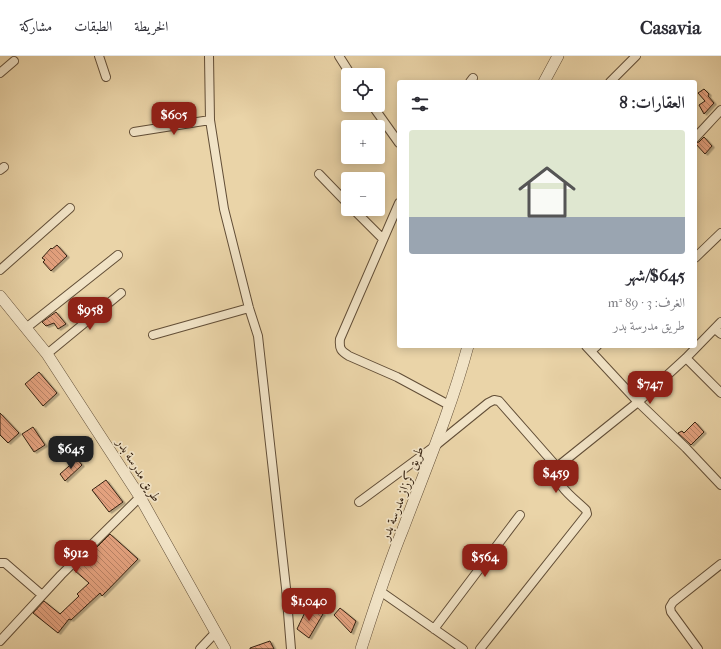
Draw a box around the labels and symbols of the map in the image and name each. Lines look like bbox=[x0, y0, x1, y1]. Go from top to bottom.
pin: $605 bbox=[150, 102, 198, 136]
pin: $958 bbox=[66, 297, 114, 331]
pin: $747 bbox=[626, 371, 674, 405]
street label: طريق مدرسة بدر bbox=[112, 434, 164, 505]
pin: $645 bbox=[47, 436, 95, 470]
street label: طريق كرزاز مدرسة بدر bbox=[377, 444, 428, 544]
pin: $459 bbox=[532, 460, 580, 494]
pin: $912 bbox=[52, 540, 100, 574]
pin: $564 bbox=[461, 544, 509, 578]
pin: $1,040 bbox=[276, 588, 342, 622]

